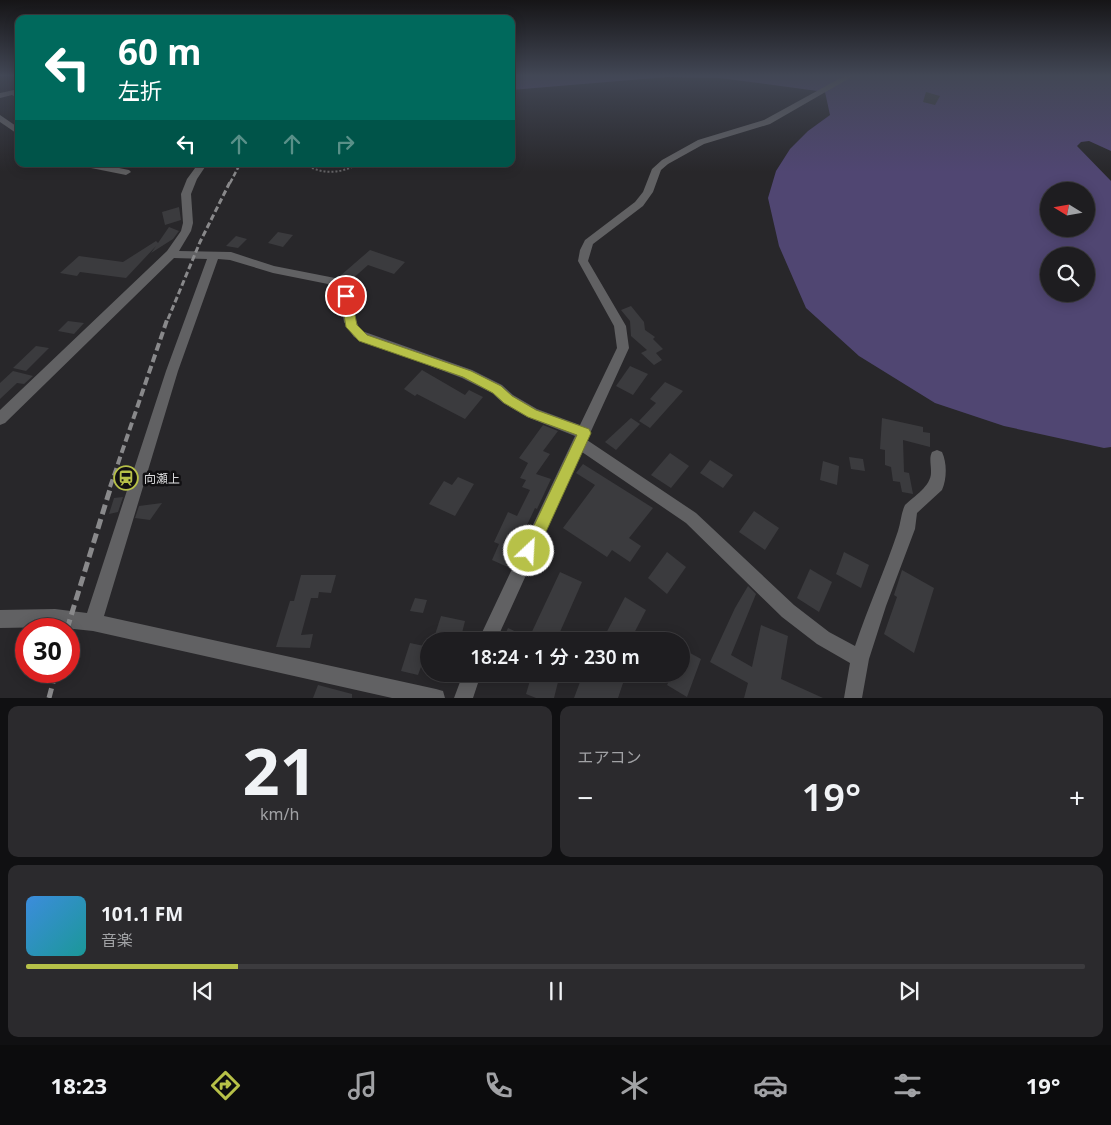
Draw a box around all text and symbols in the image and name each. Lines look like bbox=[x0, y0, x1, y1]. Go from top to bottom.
text: 60 m bbox=[118, 28, 201, 75]
icon: left bbox=[35, 35, 100, 100]
text: 左折 bbox=[118, 75, 162, 105]
icon: left bbox=[172, 130, 200, 158]
icon: ahead bbox=[225, 130, 253, 158]
icon: ahead bbox=[278, 130, 306, 158]
icon: right bbox=[331, 130, 359, 158]
north arrow bbox=[1040, 182, 1095, 238]
map controls bbox=[1040, 182, 1095, 302]
button: search bbox=[1040, 247, 1095, 302]
pin bbox=[325, 275, 367, 317]
icon: arrive bbox=[332, 282, 360, 310]
station icon: 向瀬上 bbox=[113, 465, 139, 491]
place label: 向瀬上 bbox=[144, 470, 180, 487]
position arrow bbox=[502, 524, 554, 576]
speed limit sign: 30 bbox=[15, 618, 80, 683]
text: 18:24 · 1 分 · 230 m bbox=[470, 644, 640, 670]
text: 21 bbox=[243, 726, 317, 814]
text: エアコン bbox=[578, 746, 642, 768]
text: 19° bbox=[801, 770, 861, 822]
text: − bbox=[578, 778, 594, 816]
text: + bbox=[1069, 778, 1085, 816]
text: km/h bbox=[260, 803, 299, 825]
text: 101.1 FM bbox=[101, 901, 183, 927]
text: 音楽 bbox=[101, 929, 133, 951]
icon: previous bbox=[189, 977, 217, 1005]
icon: pause bbox=[542, 977, 570, 1005]
icon: next bbox=[895, 977, 923, 1005]
icon: directions bbox=[208, 1068, 243, 1103]
icon: music bbox=[345, 1068, 380, 1103]
icon: phone bbox=[481, 1068, 516, 1103]
icon: climate bbox=[617, 1068, 652, 1103]
icon: car bbox=[753, 1068, 788, 1103]
icon: filters bbox=[890, 1068, 925, 1103]
text: 18:23 bbox=[51, 1070, 107, 1100]
text: 19° bbox=[1026, 1070, 1060, 1100]

